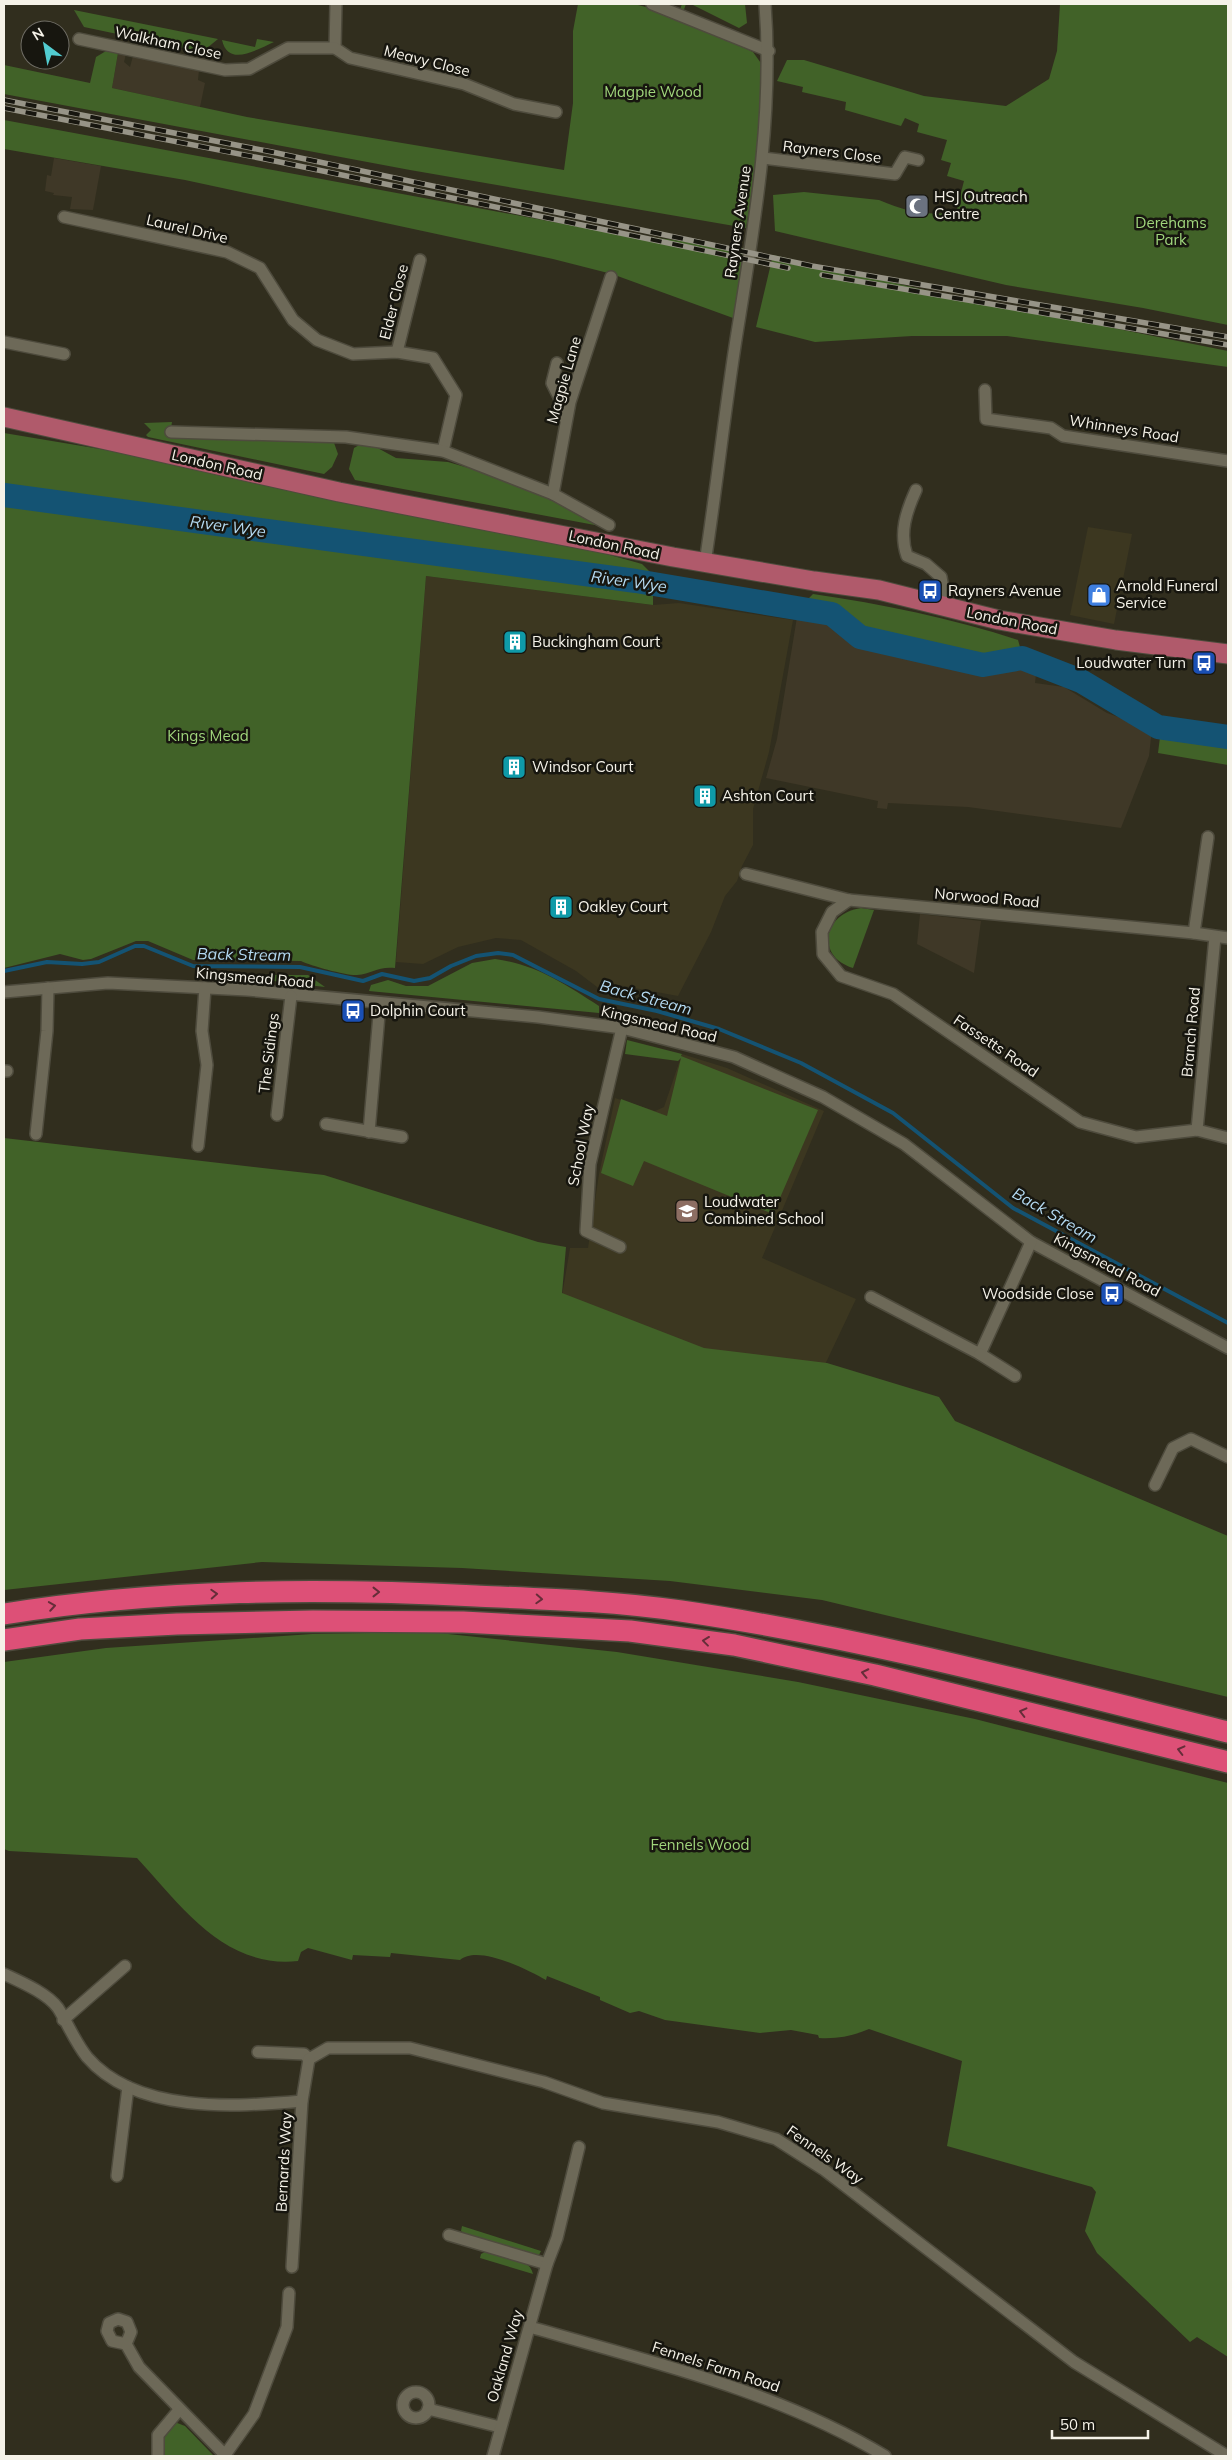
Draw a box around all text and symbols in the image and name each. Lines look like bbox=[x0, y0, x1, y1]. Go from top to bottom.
north arrow bbox=[20, 20, 70, 70]
street label: Walkham Close bbox=[113, 22, 223, 63]
text: N bbox=[29, 24, 47, 44]
street label: Meavy Close bbox=[382, 41, 472, 80]
park label: Magpie Wood bbox=[604, 82, 702, 101]
street label: Rayners Close bbox=[782, 136, 882, 167]
street label: Rayners Avenue bbox=[720, 165, 755, 279]
place label: HSJ Outreach Centre bbox=[934, 187, 1028, 223]
mosque icon: HSJ Outreach Centre bbox=[904, 193, 930, 219]
street label: Laurel Drive bbox=[145, 210, 230, 247]
park label: Derehams Park bbox=[1135, 213, 1207, 249]
street label: Elder Close bbox=[375, 262, 412, 341]
street label: Magpie Lane bbox=[542, 334, 585, 426]
street label: Whinneys Road bbox=[1068, 410, 1180, 447]
street label: London Road bbox=[170, 445, 264, 484]
water label: River Wye bbox=[189, 511, 268, 541]
street label: London Road bbox=[567, 526, 661, 563]
water label: River Wye bbox=[590, 566, 669, 596]
place label: Arnold Funeral Service bbox=[1116, 576, 1218, 612]
bus stop icon: Rayners Avenue bbox=[917, 578, 943, 604]
place label: Rayners Avenue bbox=[948, 581, 1061, 600]
shop icon: Arnold Funeral Service bbox=[1086, 582, 1112, 608]
street label: London Road bbox=[965, 602, 1059, 639]
building icon: Buckingham Court bbox=[502, 629, 528, 655]
place label: Buckingham Court bbox=[532, 632, 660, 651]
bus stop icon: Loudwater Turn bbox=[1191, 650, 1217, 676]
place label: Loudwater Turn bbox=[1076, 653, 1186, 672]
park label: Kings Mead bbox=[167, 726, 249, 745]
building icon: Windsor Court bbox=[501, 754, 527, 780]
place label: Windsor Court bbox=[532, 757, 633, 776]
building icon: Ashton Court bbox=[692, 783, 718, 809]
place label: Ashton Court bbox=[722, 786, 814, 805]
street label: Norwood Road bbox=[934, 883, 1040, 912]
building icon: Oakley Court bbox=[548, 894, 574, 920]
place label: Oakley Court bbox=[578, 897, 668, 916]
water label: Back Stream bbox=[197, 943, 291, 965]
street label: Kingsmead Road bbox=[195, 963, 315, 992]
water label: Back Stream bbox=[598, 975, 694, 1019]
street label: Branch Road bbox=[1177, 986, 1204, 1078]
bus stop icon: Dolphin Court bbox=[340, 998, 366, 1024]
place label: Dolphin Court bbox=[370, 1001, 465, 1020]
street label: Kingsmead Road bbox=[599, 1001, 719, 1046]
street label: Fassetts Road bbox=[950, 1010, 1042, 1081]
street label: The Sidings bbox=[254, 1012, 283, 1094]
street label: School Way bbox=[563, 1102, 598, 1187]
water label: Back Stream bbox=[1009, 1183, 1101, 1247]
place label: Loudwater Combined School bbox=[704, 1192, 824, 1228]
school or university icon: Loudwater Combined School bbox=[674, 1198, 700, 1224]
street label: Kingsmead Road bbox=[1051, 1228, 1164, 1301]
bus stop icon: Woodside Close bbox=[1099, 1281, 1125, 1307]
place label: Woodside Close bbox=[982, 1284, 1094, 1303]
one-way arrow bbox=[372, 1587, 380, 1597]
one-way arrow bbox=[210, 1589, 218, 1600]
one-way arrow bbox=[535, 1593, 543, 1604]
one-way arrow bbox=[47, 1602, 56, 1612]
one-way arrow bbox=[702, 1636, 710, 1647]
one-way arrow bbox=[861, 1668, 870, 1678]
one-way arrow bbox=[1018, 1707, 1027, 1718]
one-way arrow bbox=[1176, 1745, 1185, 1756]
park label: Fennels Wood bbox=[651, 1835, 749, 1854]
street label: Bernards Way bbox=[271, 2112, 296, 2212]
street label: Fennels Way bbox=[783, 2121, 867, 2188]
street label: Oakland Way bbox=[482, 2307, 527, 2404]
street label: Fennels Farm Road bbox=[650, 2337, 783, 2396]
scale bar bbox=[1052, 2408, 1148, 2440]
text: 50 m bbox=[1060, 2415, 1095, 2434]

